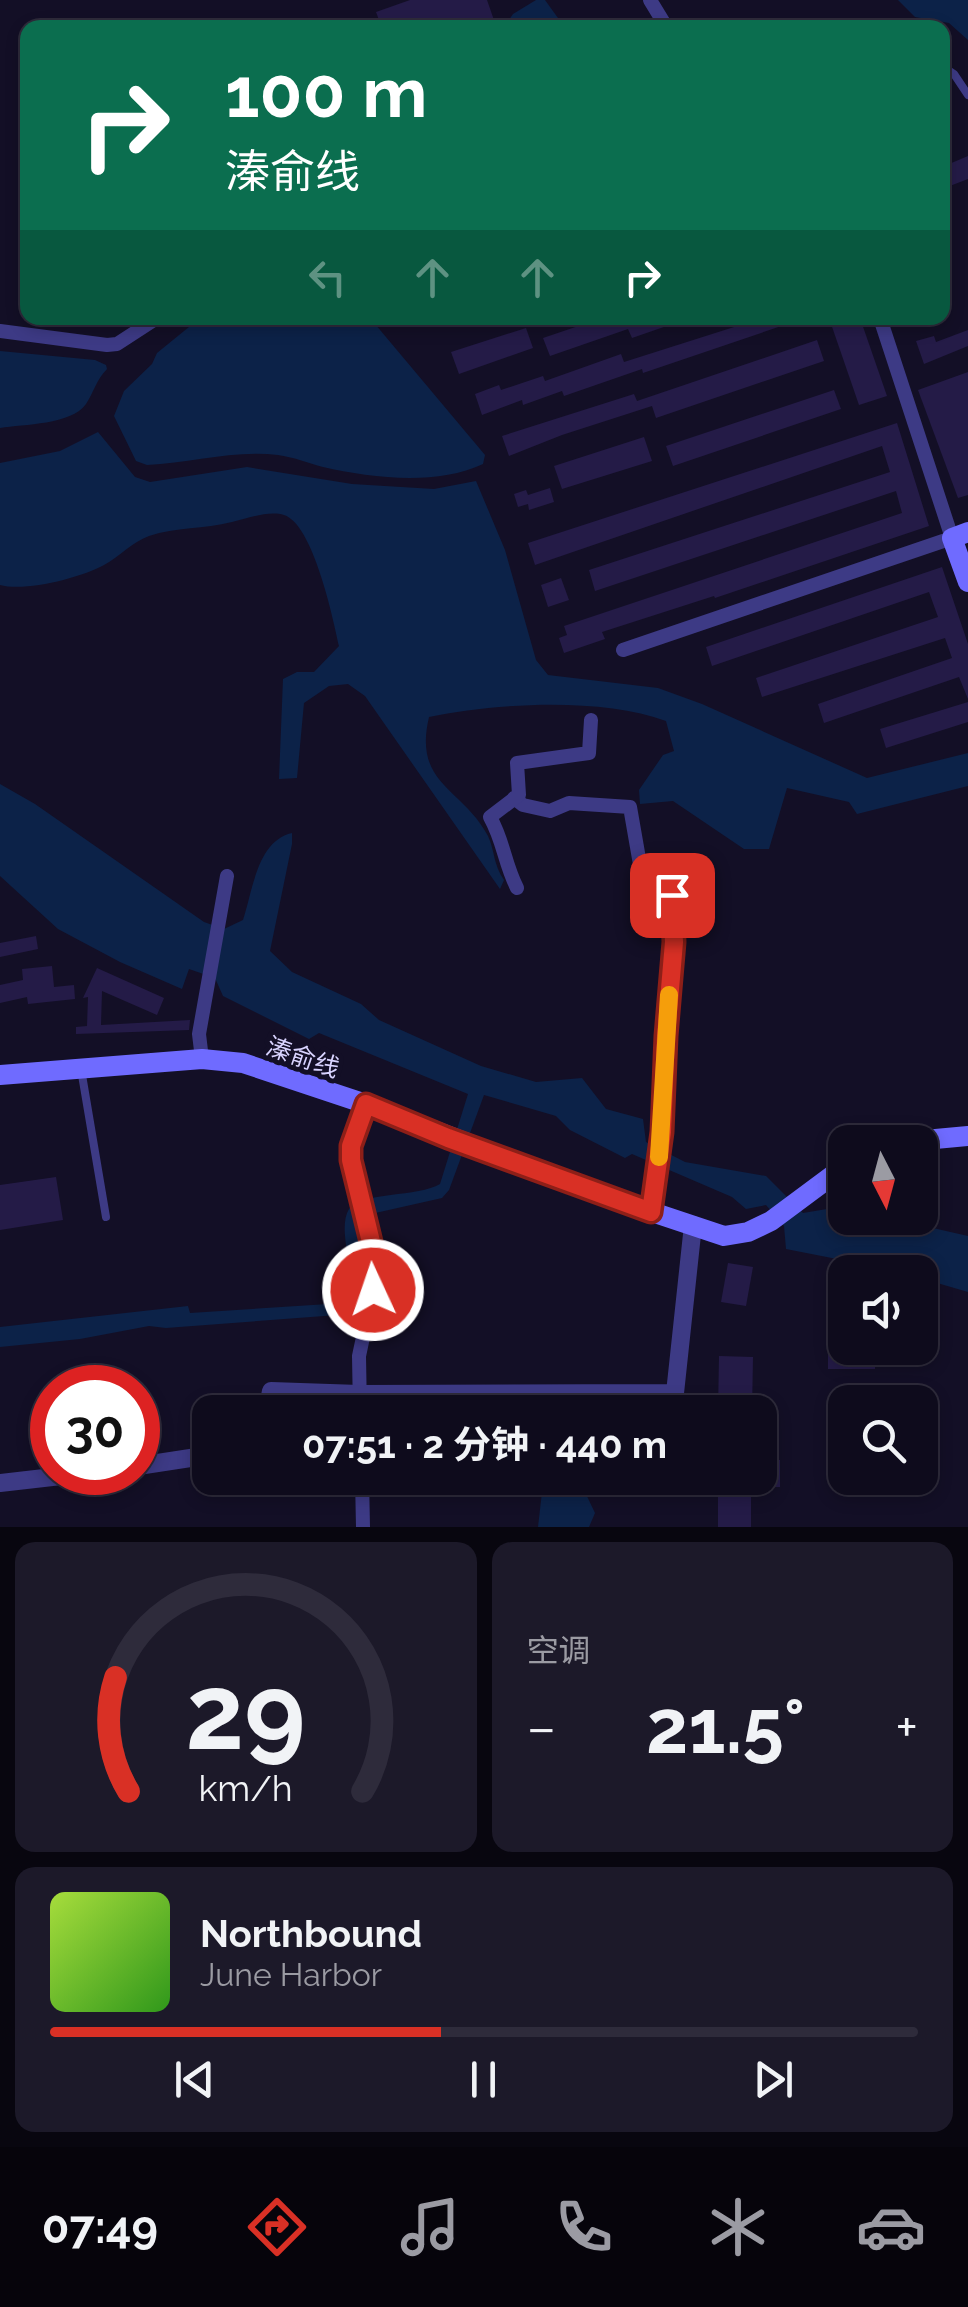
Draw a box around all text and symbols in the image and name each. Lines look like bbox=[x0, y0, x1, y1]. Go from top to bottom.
text: 100 m bbox=[225, 51, 428, 133]
icon: right bbox=[60, 60, 190, 190]
text: 溱俞线 bbox=[225, 145, 360, 198]
icon: left bbox=[300, 250, 355, 305]
icon: ahead bbox=[405, 250, 460, 305]
icon: ahead bbox=[510, 250, 565, 305]
icon: right bbox=[615, 250, 670, 305]
pin bbox=[630, 853, 715, 938]
icon: arrive bbox=[645, 868, 700, 923]
street label: 溱俞线 bbox=[263, 1031, 343, 1083]
north arrow bbox=[828, 1125, 938, 1235]
map controls bbox=[828, 1125, 938, 1495]
position arrow bbox=[321, 1238, 425, 1342]
button: sound bbox=[828, 1255, 938, 1365]
speed limit sign: 30 bbox=[30, 1365, 160, 1495]
button: search bbox=[828, 1385, 938, 1495]
text: 07:51 · 2 分钟 · 440 m bbox=[302, 1422, 667, 1467]
text: 空调 bbox=[527, 1632, 591, 1669]
text: 29 bbox=[186, 1651, 306, 1773]
text: 21.5° bbox=[646, 1682, 805, 1771]
text: − bbox=[527, 1695, 556, 1760]
text: + bbox=[895, 1695, 918, 1760]
text: km/h bbox=[199, 1767, 293, 1809]
text: Northbound bbox=[200, 1911, 422, 1956]
text: June Harbor bbox=[200, 1956, 382, 1993]
icon: previous bbox=[167, 2052, 222, 2107]
icon: pause bbox=[456, 2052, 511, 2107]
icon: next bbox=[746, 2052, 801, 2107]
icon: directions bbox=[242, 2192, 312, 2262]
icon: music bbox=[395, 2192, 465, 2262]
icon: phone bbox=[549, 2192, 619, 2262]
icon: climate bbox=[703, 2192, 773, 2262]
icon: car bbox=[856, 2192, 926, 2262]
text: 07:49 bbox=[42, 2201, 158, 2254]

